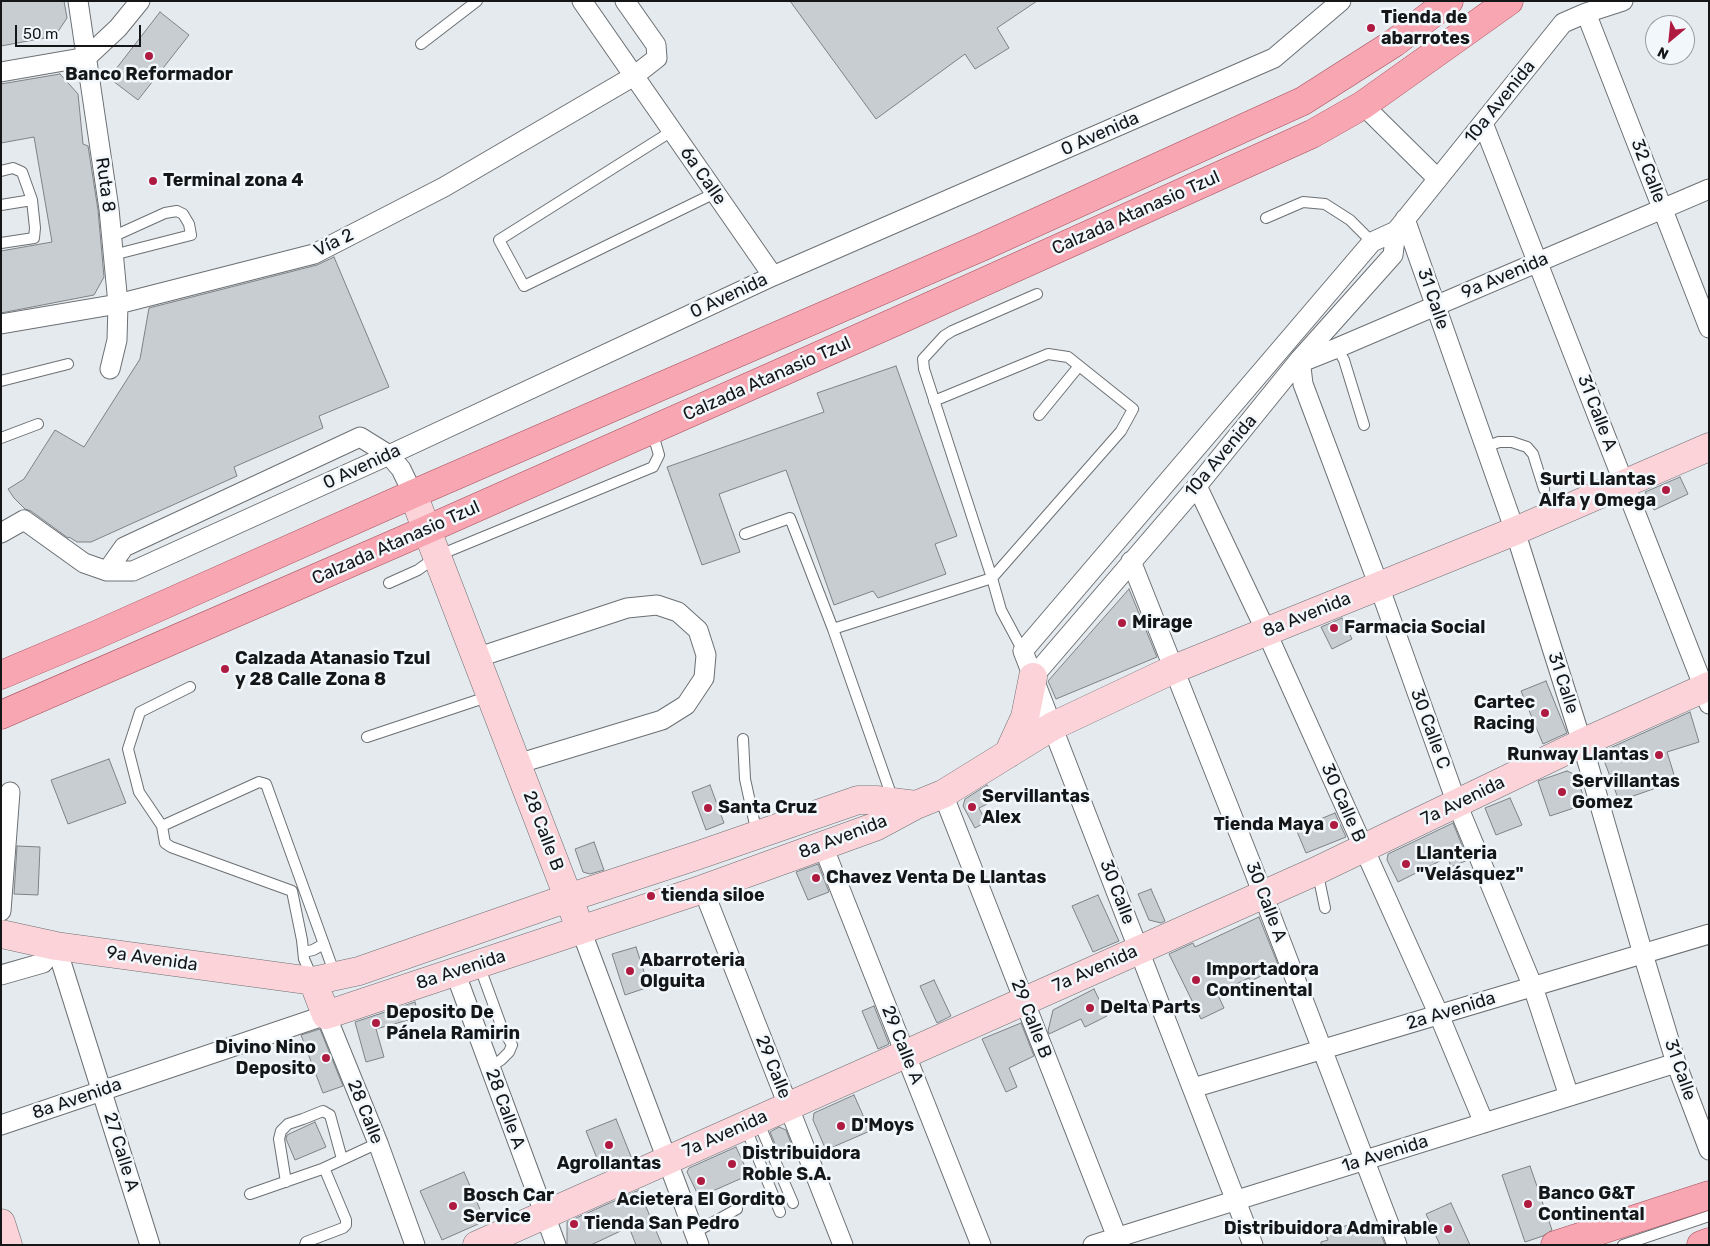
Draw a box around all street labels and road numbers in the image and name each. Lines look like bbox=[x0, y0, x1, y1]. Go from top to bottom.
street label: 10a Avenida bbox=[1460, 56, 1540, 148]
street label: 0 Avenida bbox=[1058, 107, 1142, 161]
street label: 32 Calle bbox=[1626, 136, 1670, 206]
street label: 6a Calle bbox=[675, 143, 731, 209]
street label: Ruta 8 bbox=[90, 156, 120, 214]
street label: Calzada Atanasio Tzul bbox=[1049, 166, 1223, 260]
street label: Vía 2 bbox=[311, 224, 357, 262]
street label: 9a Avenida bbox=[1458, 248, 1552, 304]
street label: 31 Calle bbox=[1412, 266, 1454, 332]
street label: 0 Avenida bbox=[687, 269, 771, 323]
street label: Calzada Atanasio Tzul bbox=[680, 332, 854, 426]
street label: 31 Calle A bbox=[1573, 372, 1621, 454]
street label: 10a Avenida bbox=[1180, 411, 1262, 501]
street label: 0 Avenida bbox=[320, 440, 404, 494]
street label: Calzada Atanasio Tzul bbox=[309, 496, 483, 590]
street label: 8a Avenida bbox=[1260, 588, 1354, 642]
street label: 31 Calle bbox=[1543, 650, 1583, 716]
street label: 30 Calle C bbox=[1406, 686, 1454, 772]
street label: 30 Calle B bbox=[1316, 760, 1370, 846]
street label: 7a Avenida bbox=[1418, 771, 1508, 831]
street label: 28 Calle B bbox=[518, 788, 568, 874]
street label: 8a Avenida bbox=[796, 810, 890, 864]
street label: 30 Calle bbox=[1095, 857, 1139, 927]
street label: 30 Calle A bbox=[1241, 859, 1291, 945]
street label: 7a Avenida bbox=[1049, 941, 1141, 997]
street label: 9a Avenida bbox=[105, 942, 199, 976]
street label: 8a Avenida bbox=[413, 945, 509, 995]
street label: 29 Calle B bbox=[1006, 976, 1056, 1062]
street label: 2a Avenida bbox=[1404, 987, 1498, 1035]
street label: 29 Calle A bbox=[876, 1003, 928, 1087]
street label: 29 Calle bbox=[751, 1032, 795, 1102]
street label: 31 Calle bbox=[1659, 1037, 1701, 1103]
street label: 28 Calle A bbox=[481, 1066, 529, 1152]
street label: 8a Avenida bbox=[30, 1074, 124, 1124]
street label: 28 Calle bbox=[342, 1077, 388, 1147]
street label: 7a Avenida bbox=[679, 1106, 771, 1162]
street label: 27 Calle A bbox=[99, 1110, 143, 1194]
street label: 1a Avenida bbox=[1339, 1131, 1431, 1177]

